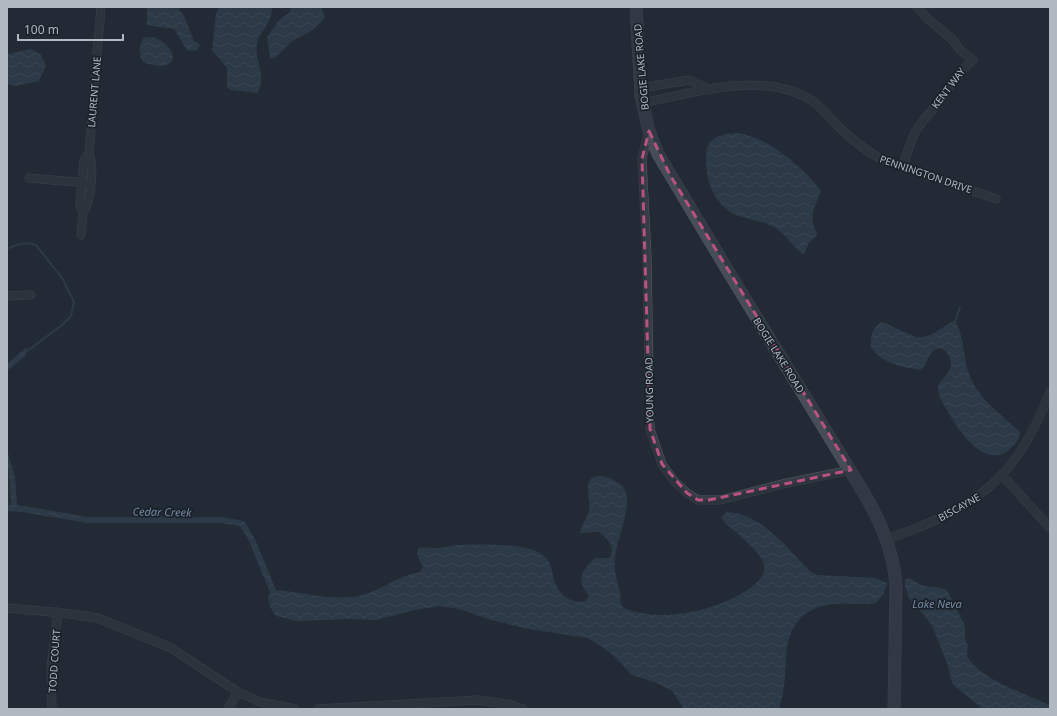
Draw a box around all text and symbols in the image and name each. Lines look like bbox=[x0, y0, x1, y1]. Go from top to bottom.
scale bar bbox=[18, 16, 123, 42]
text: 100 m bbox=[24, 21, 59, 38]
street label: BOGIE LAKE ROAD bbox=[630, 23, 652, 111]
street label: LAURENT LANE bbox=[84, 56, 104, 128]
street label: KENT WAY bbox=[928, 64, 968, 111]
street label: PENNINGTON DRIVE bbox=[878, 152, 974, 196]
street label: BOGIE LAKE ROAD bbox=[750, 315, 808, 395]
street label: YOUNG ROAD bbox=[641, 357, 657, 423]
street label: BISCAYNE bbox=[935, 490, 983, 524]
water label: Cedar Creek bbox=[132, 503, 192, 520]
water label: Lake Neva bbox=[912, 596, 963, 611]
street label: TODD COURT bbox=[45, 628, 63, 693]

